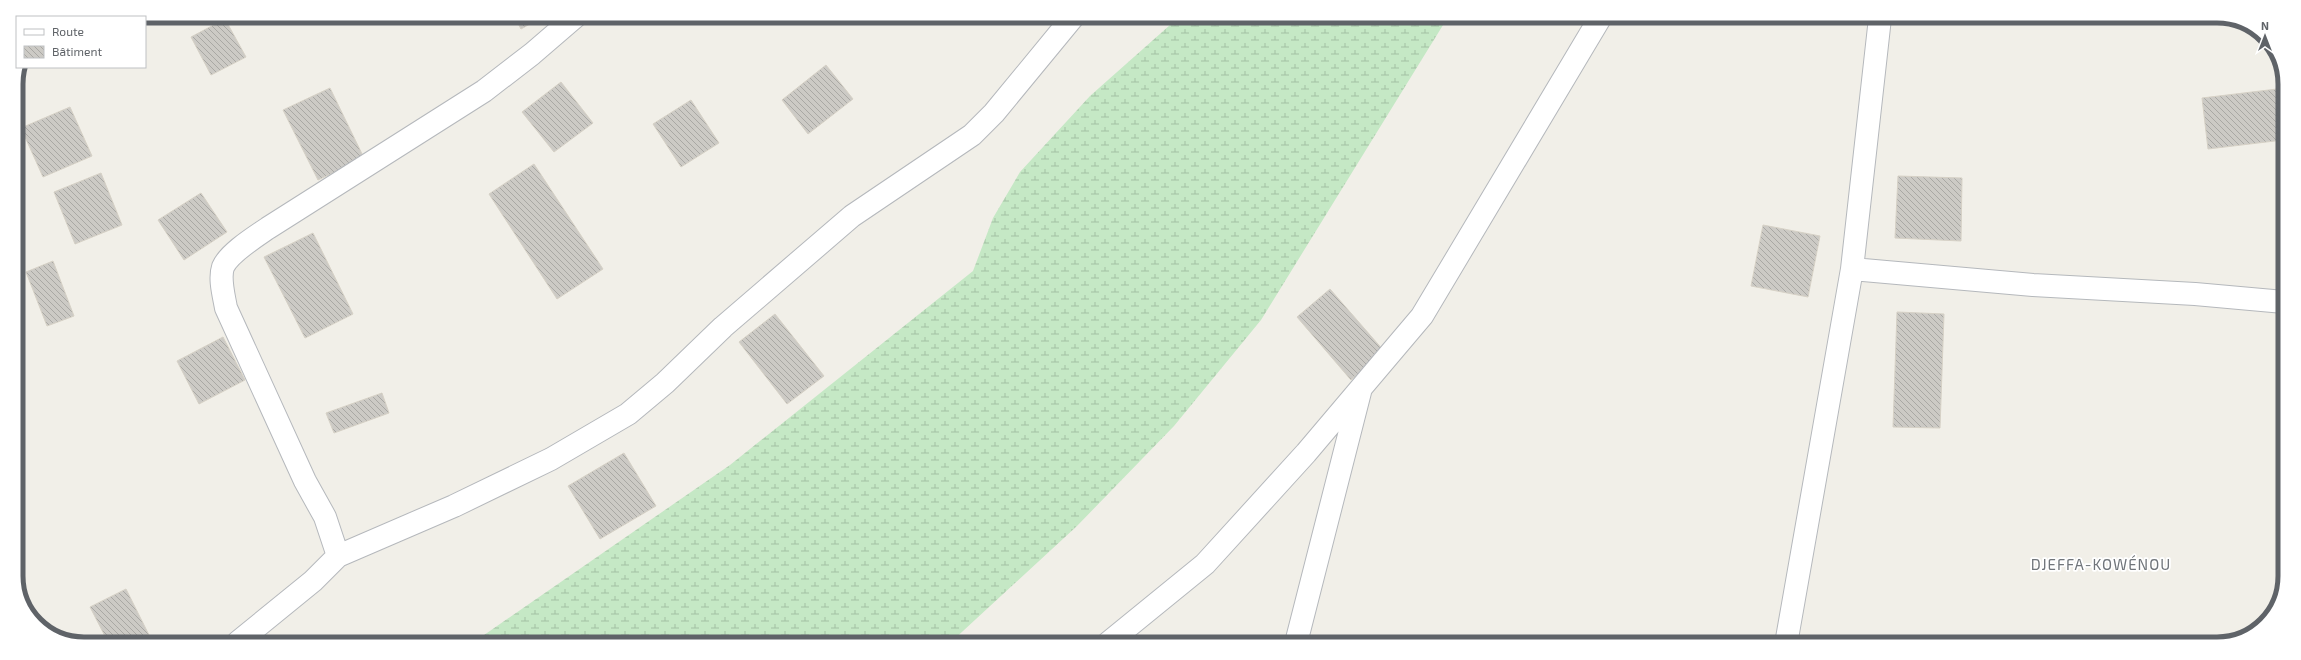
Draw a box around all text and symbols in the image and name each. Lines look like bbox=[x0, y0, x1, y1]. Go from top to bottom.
legend bbox=[16, 16, 146, 68]
north arrow bbox=[2245, 16, 2285, 56]
text: N bbox=[2261, 19, 2269, 32]
text: Route bbox=[52, 24, 84, 38]
text: Bâtiment bbox=[52, 44, 103, 58]
district label: DJEFFA-KOWÉNOU bbox=[2031, 555, 2171, 573]

